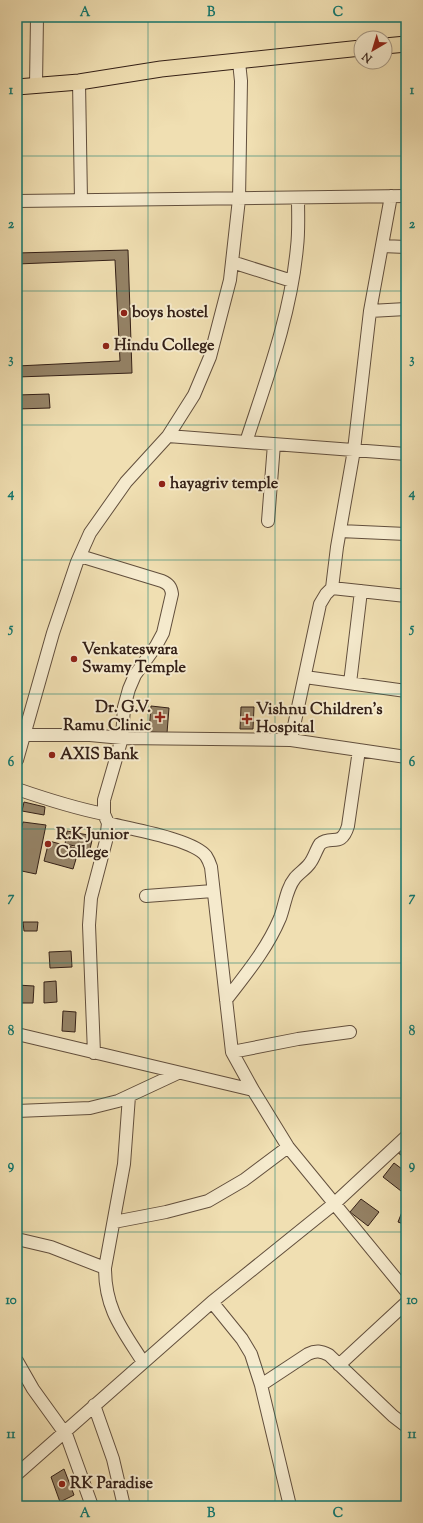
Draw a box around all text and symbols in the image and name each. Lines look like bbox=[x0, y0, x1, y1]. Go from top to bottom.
text: A bbox=[80, 4, 91, 22]
text: B bbox=[207, 4, 216, 22]
text: C bbox=[333, 4, 343, 22]
north arrow bbox=[353, 30, 393, 70]
text: N bbox=[359, 48, 377, 67]
text: 1 bbox=[9, 82, 14, 100]
text: 1 bbox=[410, 82, 415, 100]
text: 2 bbox=[8, 216, 15, 234]
text: 2 bbox=[409, 216, 416, 234]
place label: boys hostel bbox=[131, 302, 209, 325]
marker: boys hostel bbox=[119, 308, 129, 318]
place label: Hindu College bbox=[114, 335, 215, 358]
marker: Hindu College bbox=[101, 341, 111, 351]
text: 3 bbox=[8, 351, 14, 369]
text: 3 bbox=[409, 351, 415, 369]
place label: hayagriv temple bbox=[170, 473, 279, 496]
marker: hayagriv temple bbox=[157, 479, 167, 489]
text: 4 bbox=[7, 485, 15, 503]
text: 4 bbox=[408, 485, 416, 503]
text: 5 bbox=[8, 620, 14, 638]
text: 5 bbox=[409, 620, 415, 638]
place label: Venkateswara Swamy Temple bbox=[82, 639, 186, 680]
marker: Venkateswara Swamy Temple bbox=[69, 654, 79, 664]
place label: Dr. G.V. Ramu Clinic bbox=[63, 697, 152, 738]
place label: Vishnu Children's Hospital bbox=[256, 699, 383, 740]
marker: Dr. G.V. Ramu Clinic bbox=[154, 711, 166, 723]
marker: Vishnu Children's Hospital bbox=[241, 713, 253, 725]
place label: AXIS Bank bbox=[60, 744, 139, 767]
marker: AXIS Bank bbox=[47, 750, 57, 760]
text: 6 bbox=[8, 754, 15, 772]
text: 6 bbox=[409, 754, 416, 772]
place label: R.K Junior College bbox=[56, 824, 130, 865]
marker: R.K Junior College bbox=[43, 839, 53, 849]
text: 7 bbox=[8, 889, 15, 907]
text: 7 bbox=[409, 889, 416, 907]
text: 8 bbox=[8, 1023, 15, 1041]
text: 8 bbox=[409, 1023, 416, 1041]
text: 9 bbox=[8, 1157, 15, 1175]
text: 9 bbox=[409, 1157, 416, 1175]
text: 10 bbox=[5, 1292, 17, 1310]
text: 10 bbox=[406, 1292, 418, 1310]
text: 11 bbox=[7, 1426, 16, 1444]
text: 11 bbox=[408, 1426, 417, 1444]
place label: RK Paradise bbox=[70, 1473, 153, 1496]
marker: RK Paradise bbox=[57, 1479, 67, 1489]
text: A bbox=[80, 1505, 91, 1523]
text: B bbox=[207, 1505, 216, 1523]
text: C bbox=[333, 1505, 343, 1523]

